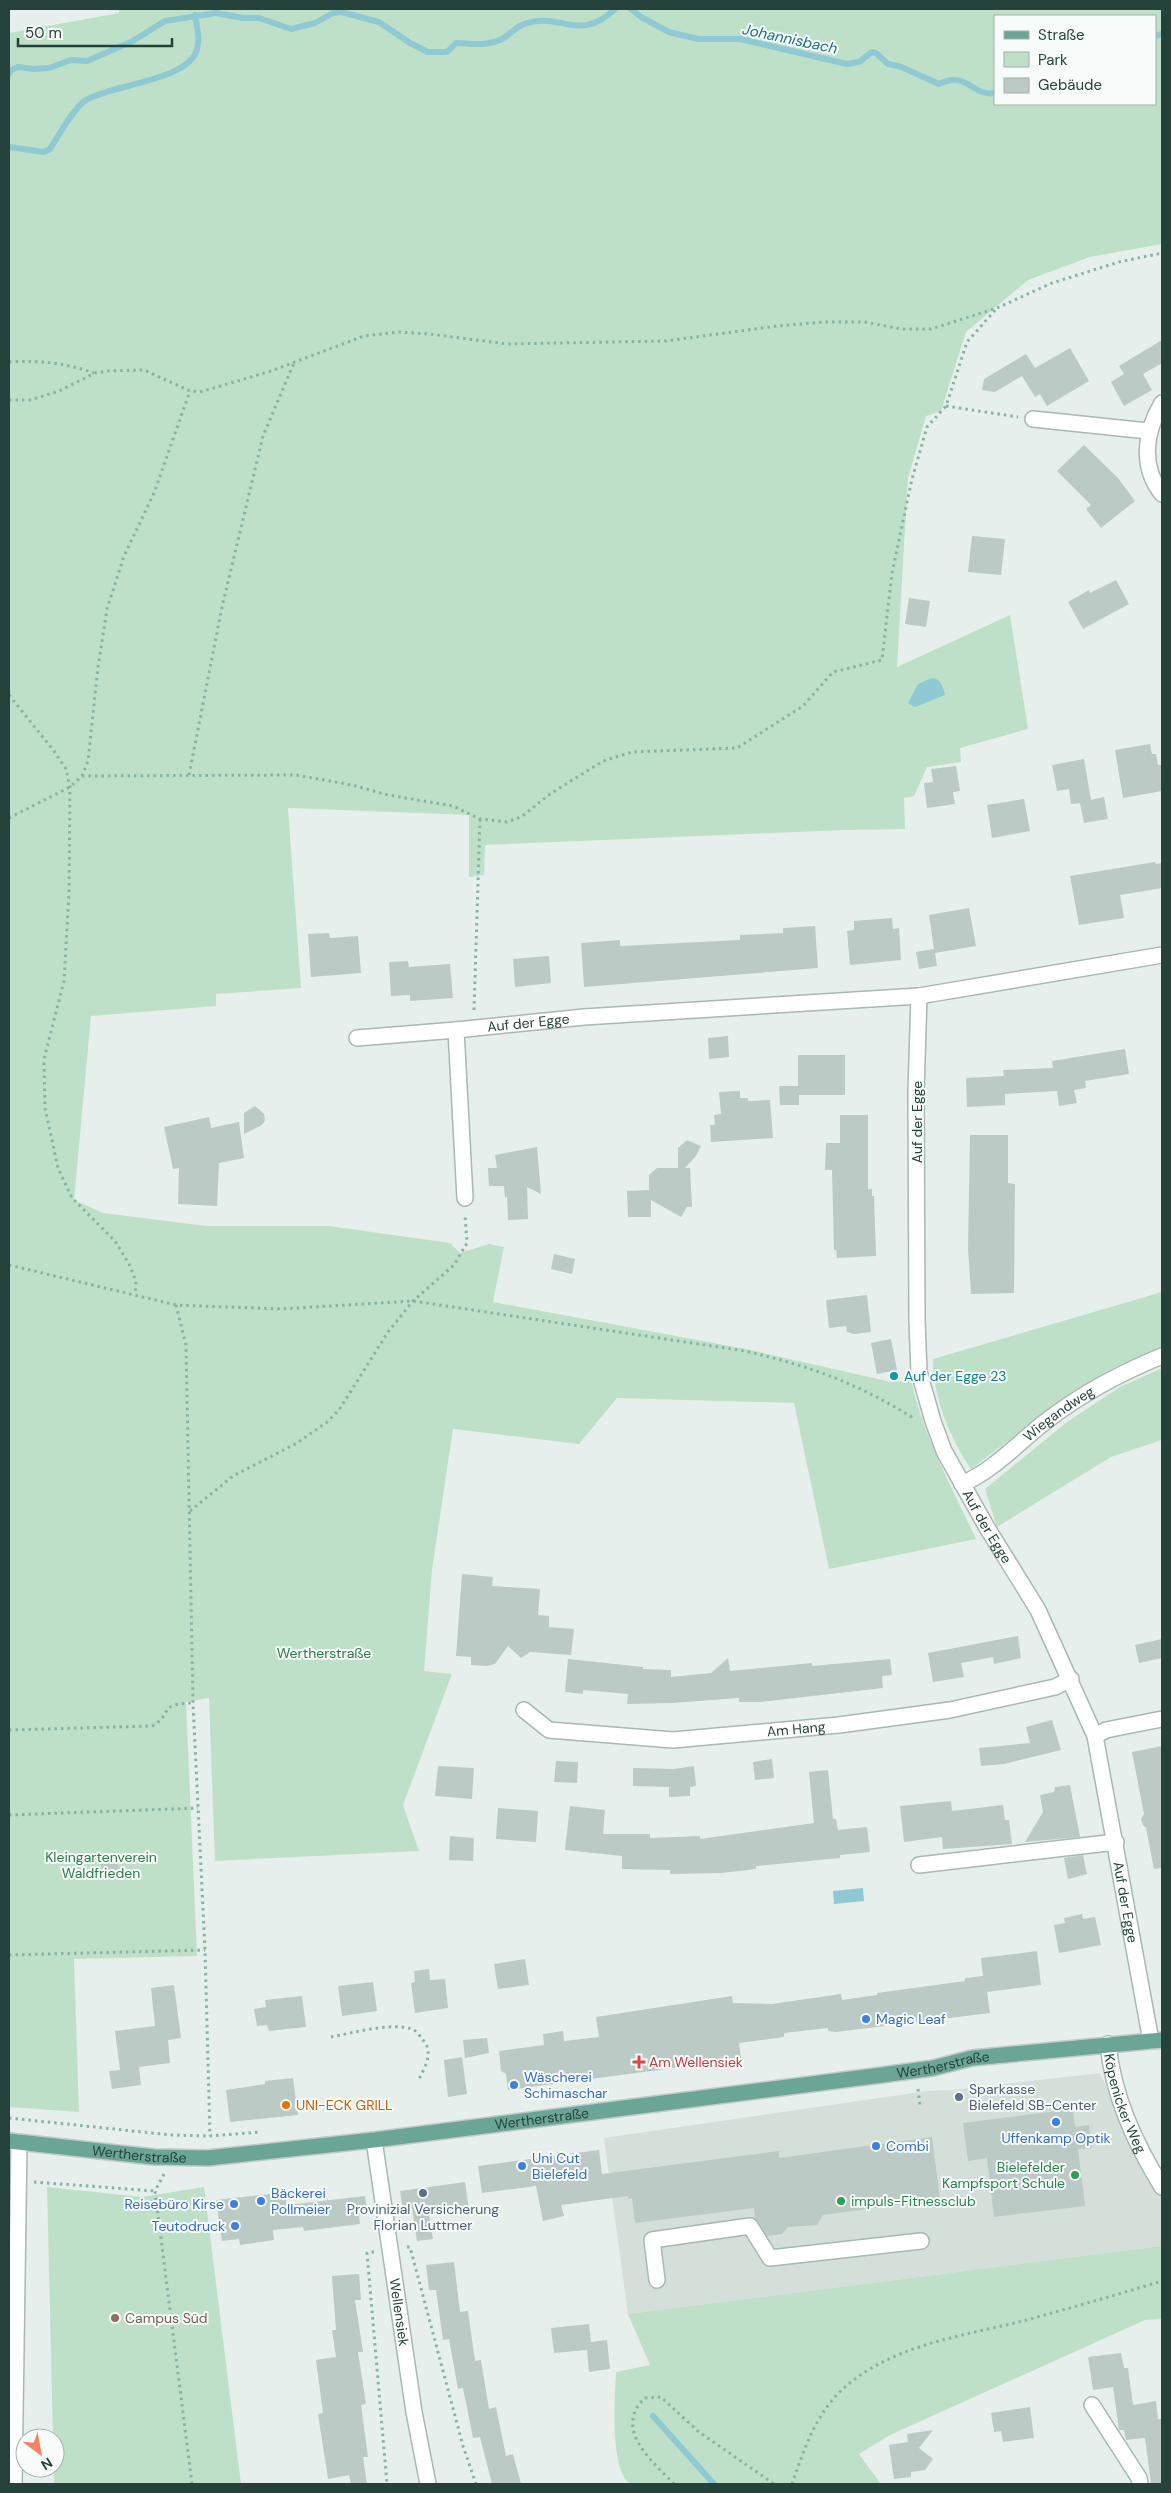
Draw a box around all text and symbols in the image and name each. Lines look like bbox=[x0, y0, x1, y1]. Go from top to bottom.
scale bar bbox=[18, 15, 171, 47]
legend bbox=[994, 15, 1156, 105]
water label: Johannisbach bbox=[741, 19, 840, 59]
text: 50 m bbox=[25, 23, 62, 43]
text: Straße bbox=[1038, 25, 1085, 45]
text: Park bbox=[1038, 50, 1068, 70]
text: Gebäude bbox=[1038, 75, 1102, 95]
street label: Auf der Egge bbox=[486, 1010, 570, 1036]
street label: Auf der Egge bbox=[908, 1081, 926, 1163]
place label: Auf der Egge 23 bbox=[904, 1367, 1007, 1385]
marker: Auf der Egge 23 bbox=[888, 1370, 900, 1382]
street label: Wiegandweg bbox=[1019, 1382, 1098, 1445]
street label: Auf der Egge bbox=[958, 1486, 1016, 1567]
park label: Wertherstraße bbox=[277, 1644, 371, 1662]
street label: Am Hang bbox=[766, 1717, 826, 1740]
park label: Kleingartenverein Waldfrieden bbox=[45, 1848, 157, 1882]
street label: Auf der Egge bbox=[1109, 1860, 1142, 1944]
place label: Magic Leaf bbox=[876, 2010, 946, 2028]
marker: Magic Leaf bbox=[860, 2013, 872, 2025]
street label: Wertherstraße bbox=[895, 2047, 990, 2082]
street label: Köpenicker Weg bbox=[1100, 2052, 1150, 2156]
place label: Am Wellensiek bbox=[649, 2053, 743, 2071]
marker: Am Wellensiek bbox=[633, 2056, 645, 2068]
place label: Wäscherei Schimaschar bbox=[524, 2068, 608, 2102]
marker: Wäscherei Schimaschar bbox=[508, 2079, 520, 2091]
place label: Sparkasse Bielefeld SB-Center bbox=[969, 2080, 1096, 2114]
marker: Sparkasse Bielefeld SB-Center bbox=[953, 2091, 965, 2103]
place label: UNI-ECK GRILL bbox=[296, 2096, 393, 2114]
marker: UNI-ECK GRILL bbox=[280, 2099, 292, 2111]
street label: Wertherstraße bbox=[494, 2104, 590, 2133]
marker: Uffenkamp Optik bbox=[1050, 2116, 1062, 2128]
place label: Uffenkamp Optik bbox=[1001, 2129, 1111, 2147]
place label: Combi bbox=[886, 2137, 929, 2155]
marker: Combi bbox=[870, 2140, 882, 2152]
street label: Wertherstraße bbox=[91, 2141, 187, 2167]
place label: Uni Cut Bielefeld bbox=[532, 2149, 587, 2183]
place label: Bielefelder Kampfsport Schule bbox=[942, 2158, 1065, 2192]
marker: Uni Cut Bielefeld bbox=[516, 2160, 528, 2172]
marker: Bielefelder Kampfsport Schule bbox=[1069, 2169, 1081, 2181]
place label: Bäckerei Pollmeier bbox=[271, 2184, 330, 2218]
marker: Provinizial Versicherung Florian Luttmer bbox=[417, 2187, 429, 2199]
place label: impuls-Fitnessclub bbox=[851, 2192, 976, 2210]
place label: Reisebüro Kirse bbox=[124, 2195, 224, 2213]
marker: Bäckerei Pollmeier bbox=[255, 2195, 267, 2207]
marker: impuls-Fitnessclub bbox=[835, 2195, 847, 2207]
marker: Reisebüro Kirse bbox=[228, 2198, 240, 2210]
place label: Provinizial Versicherung Florian Luttmer bbox=[347, 2200, 499, 2234]
place label: Teutodruck bbox=[152, 2217, 225, 2235]
marker: Teutodruck bbox=[229, 2220, 241, 2232]
street label: Wellensiek bbox=[385, 2277, 413, 2347]
place label: Campus Süd bbox=[125, 2309, 208, 2327]
marker: Campus Süd bbox=[109, 2312, 121, 2324]
north arrow bbox=[15, 2428, 65, 2478]
text: N bbox=[38, 2454, 56, 2474]

